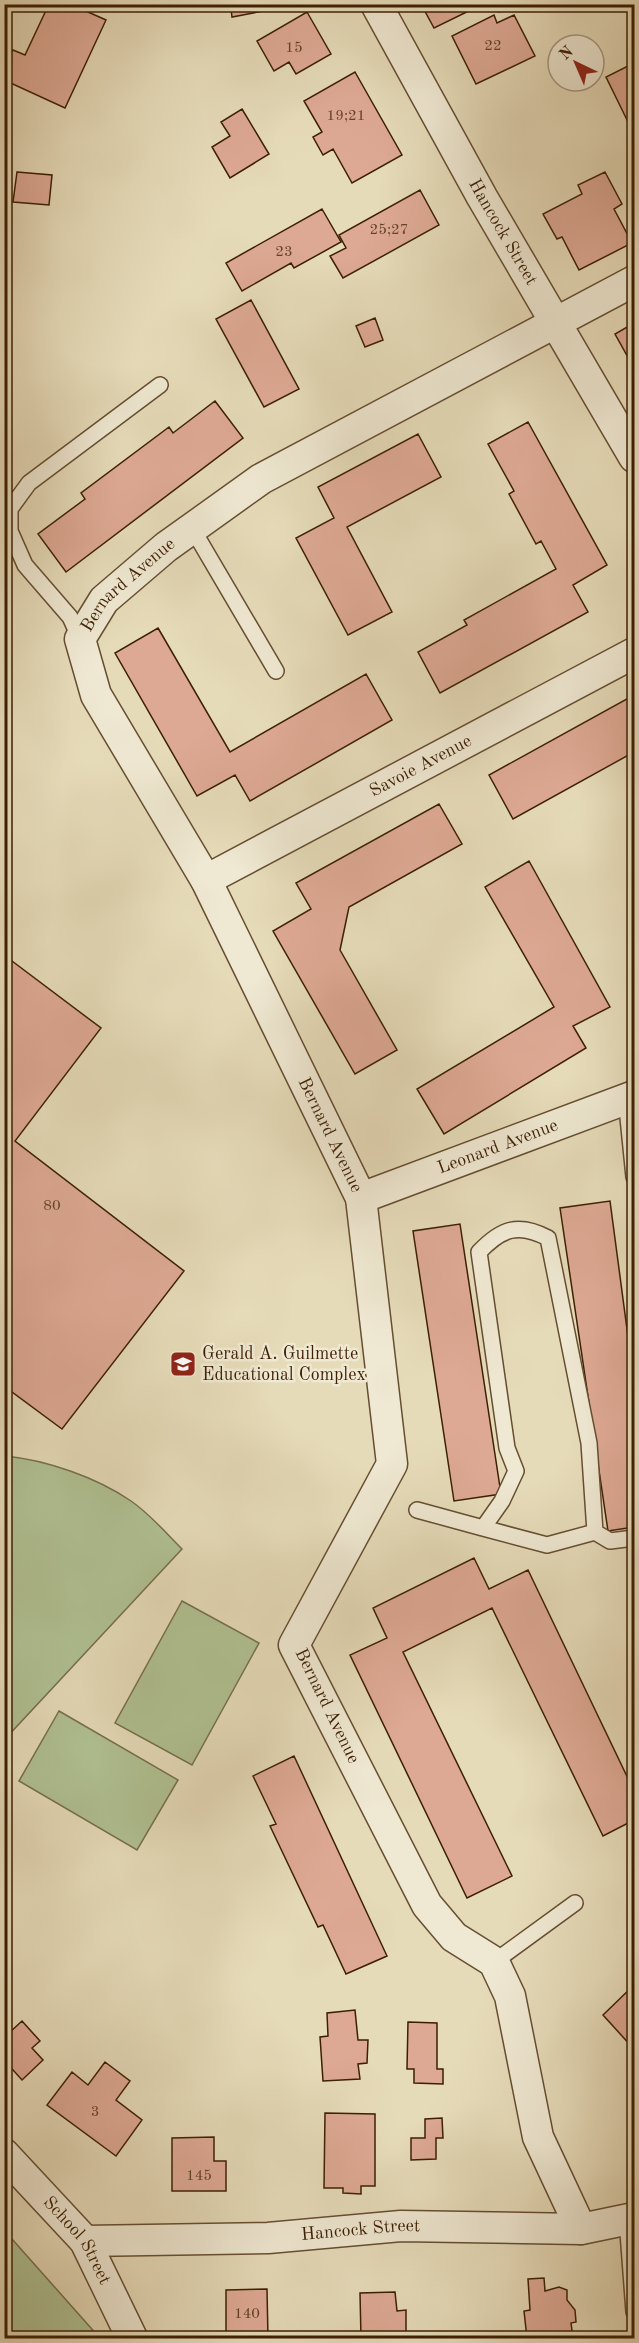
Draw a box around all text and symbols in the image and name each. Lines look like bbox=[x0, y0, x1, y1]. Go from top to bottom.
north arrow bbox=[546, 33, 606, 93]
house number: 22 bbox=[484, 39, 502, 54]
house number: 15 bbox=[285, 41, 303, 56]
text: N bbox=[557, 43, 577, 64]
house number: 19;21 bbox=[326, 109, 366, 124]
street label: Hancock Street bbox=[465, 176, 541, 288]
house number: 25;27 bbox=[369, 223, 409, 238]
house number: 23 bbox=[275, 245, 293, 260]
street label: Bernard Avenue bbox=[78, 535, 178, 635]
street label: Savoie Avenue bbox=[367, 732, 475, 800]
street label: Bernard Avenue bbox=[294, 1075, 366, 1195]
street label: Leonard Avenue bbox=[435, 1116, 560, 1178]
house number: 80 bbox=[43, 1199, 61, 1214]
place label: Gerald A. Guilmette Educational Complex bbox=[202, 1345, 366, 1384]
school or university icon: Gerald A. Guilmette Educational Complex bbox=[168, 1349, 198, 1379]
street label: Bernard Avenue bbox=[291, 1646, 363, 1766]
house number: 3 bbox=[91, 2105, 99, 2120]
house number: 145 bbox=[186, 2169, 212, 2184]
street label: School Street bbox=[40, 2193, 114, 2288]
street label: Hancock Street bbox=[300, 2217, 420, 2244]
house number: 140 bbox=[234, 2307, 260, 2322]

